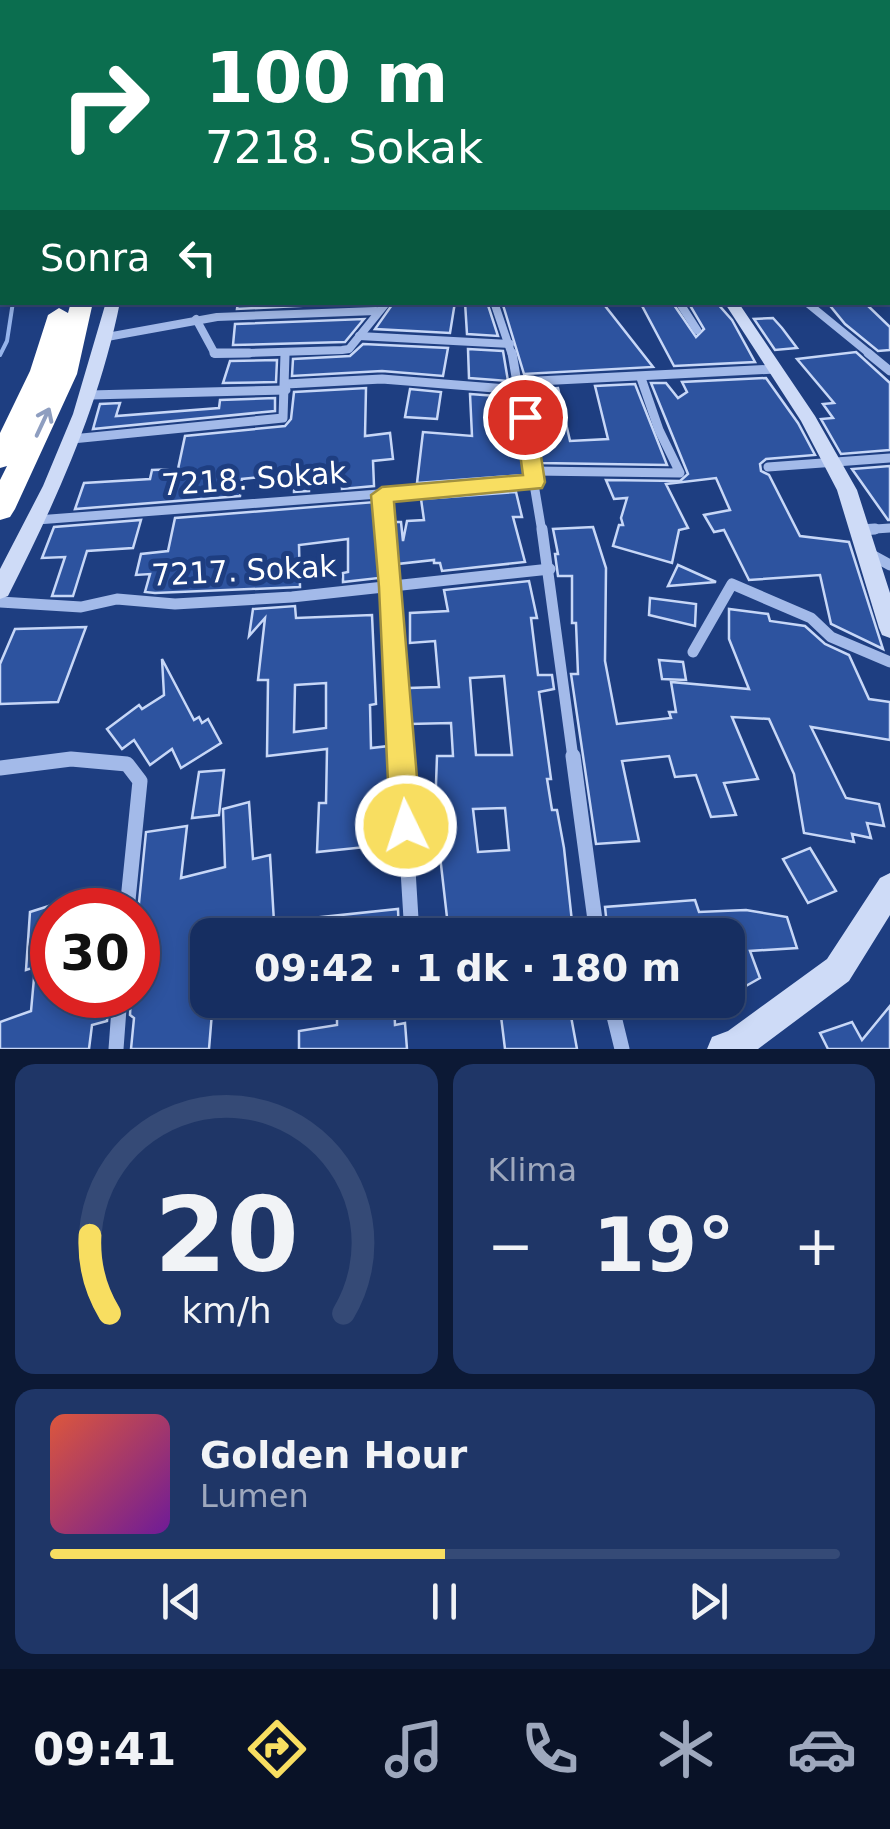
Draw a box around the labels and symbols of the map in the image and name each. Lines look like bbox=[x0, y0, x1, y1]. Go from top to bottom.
pin bbox=[483, 375, 568, 460]
one-way arrow bbox=[35, 408, 54, 438]
street label: 7218. Sokak bbox=[160, 455, 348, 502]
street label: 7217. Sokak bbox=[150, 548, 338, 593]
position arrow bbox=[354, 774, 458, 878]
speed limit sign: 30 bbox=[30, 888, 160, 1018]

